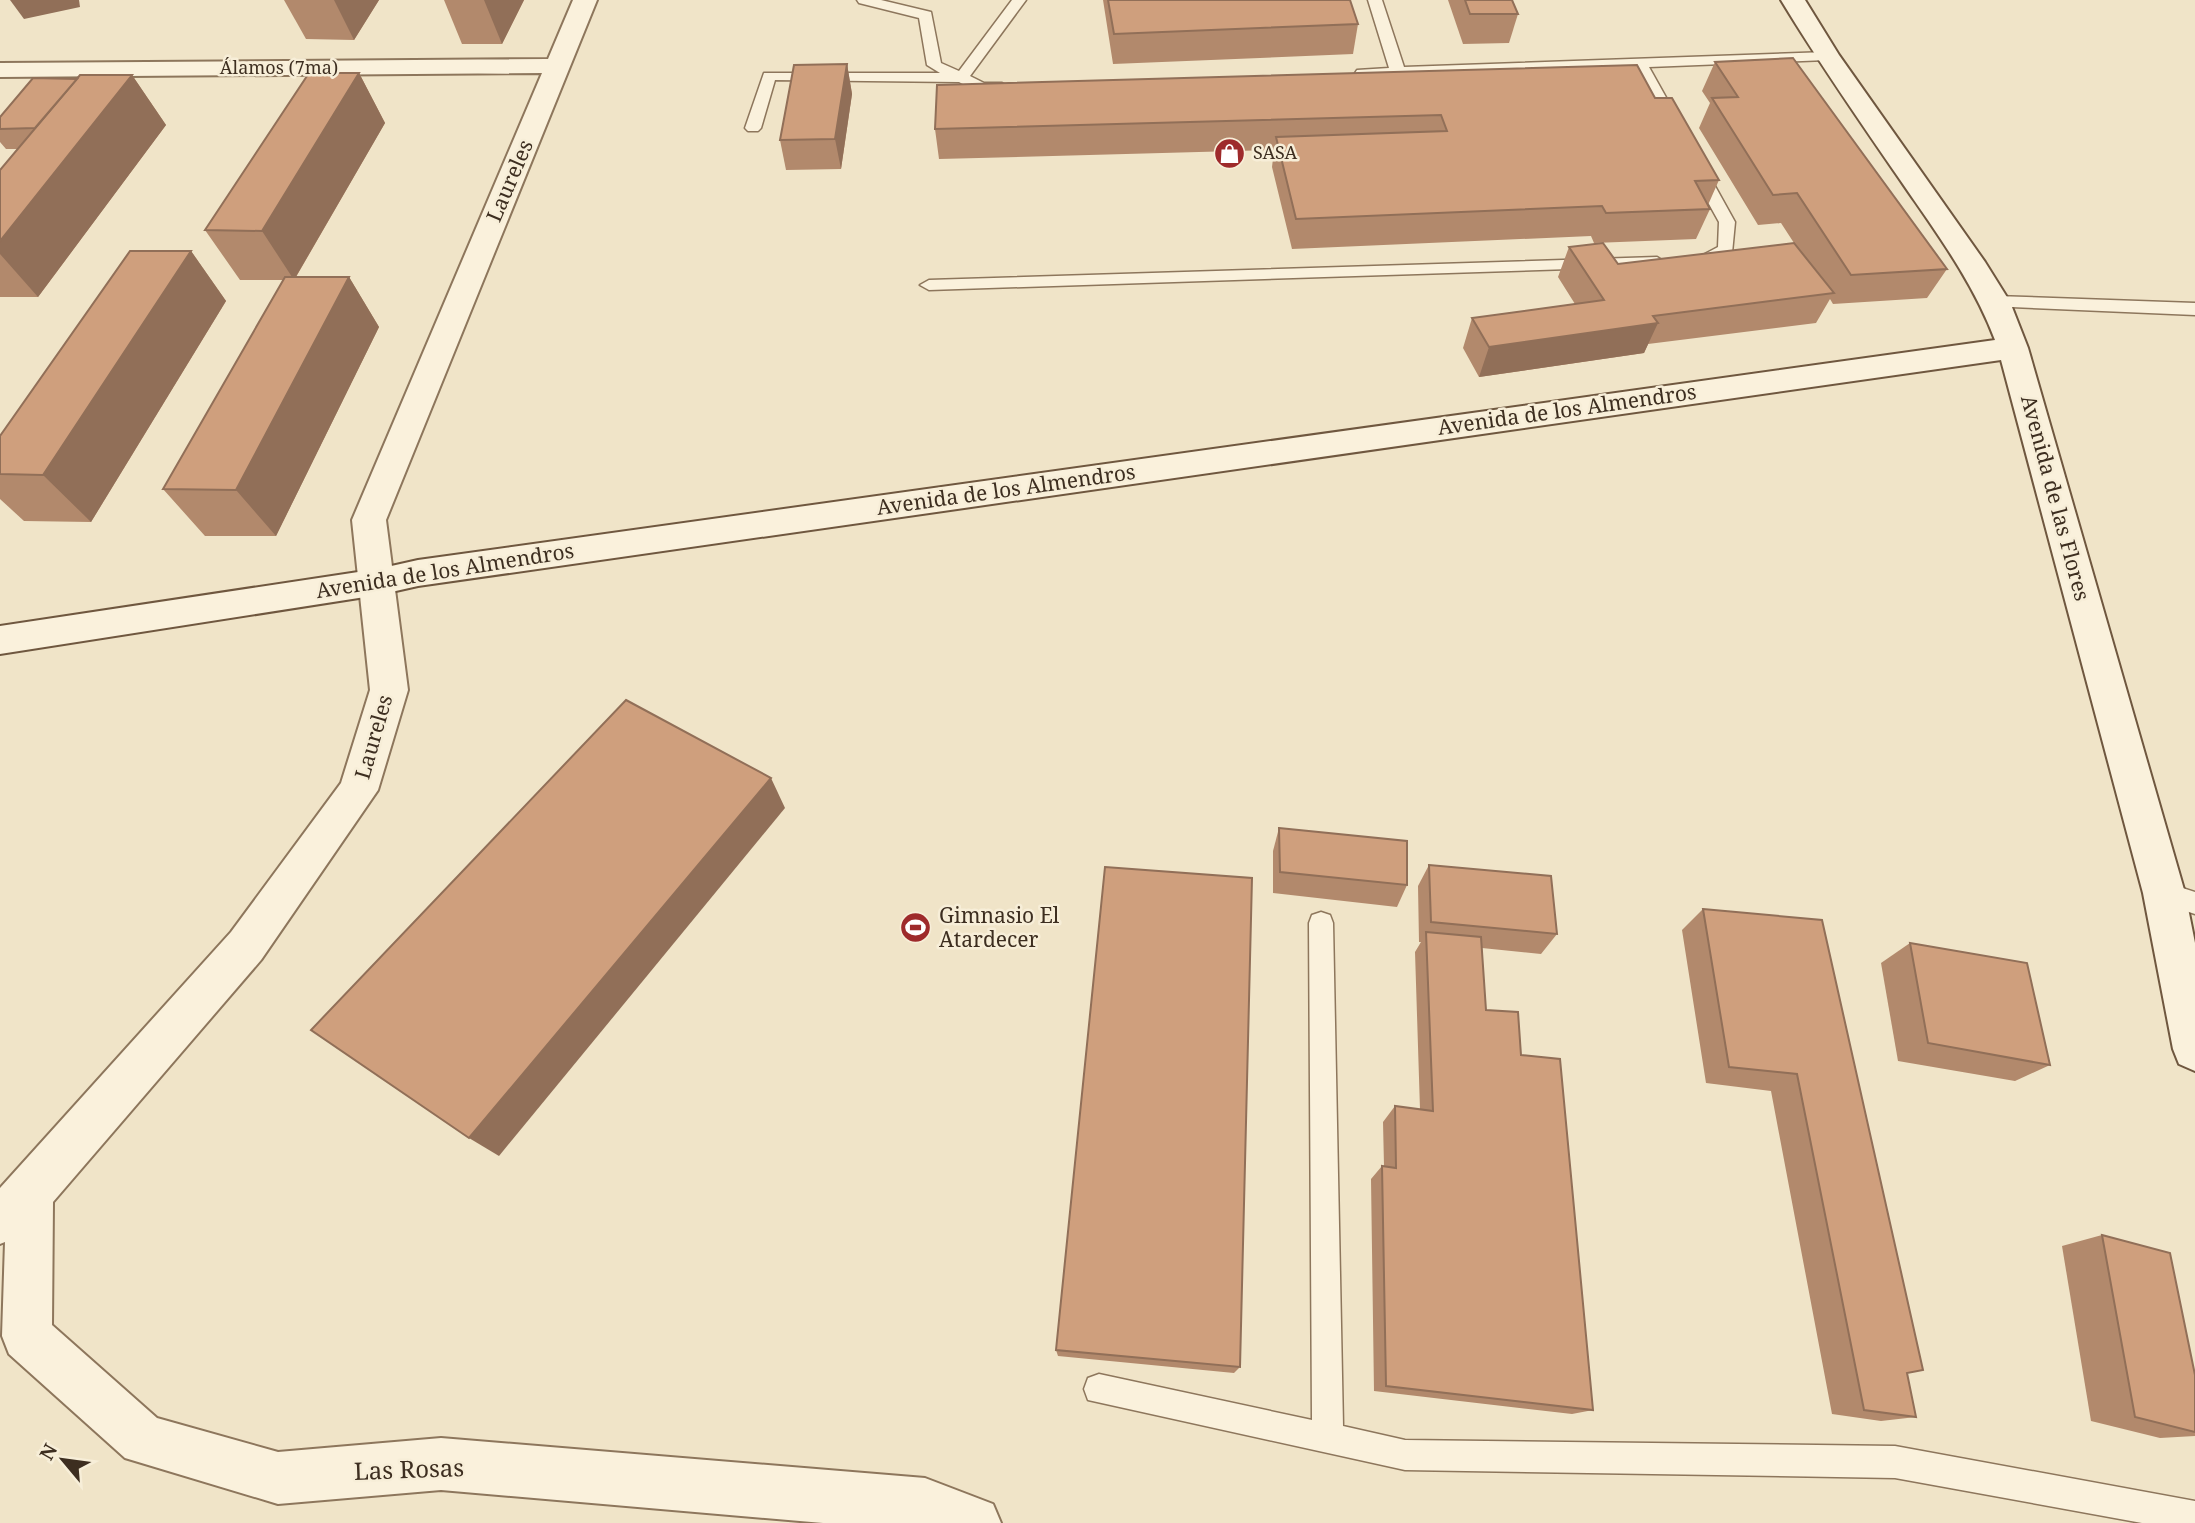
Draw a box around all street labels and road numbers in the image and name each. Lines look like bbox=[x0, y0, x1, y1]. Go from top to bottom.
street label: Álamos (7ma) bbox=[220, 55, 338, 79]
street label: Laureles bbox=[479, 135, 539, 226]
street label: Avenida de los Almendros bbox=[1436, 377, 1698, 441]
street label: Avenida de las Flores bbox=[2015, 392, 2097, 604]
street label: Avenida de los Almendros bbox=[875, 457, 1137, 521]
street label: Avenida de los Almendros bbox=[314, 536, 576, 604]
street label: Laureles bbox=[348, 691, 398, 782]
street label: Las Rosas bbox=[353, 1450, 465, 1487]

